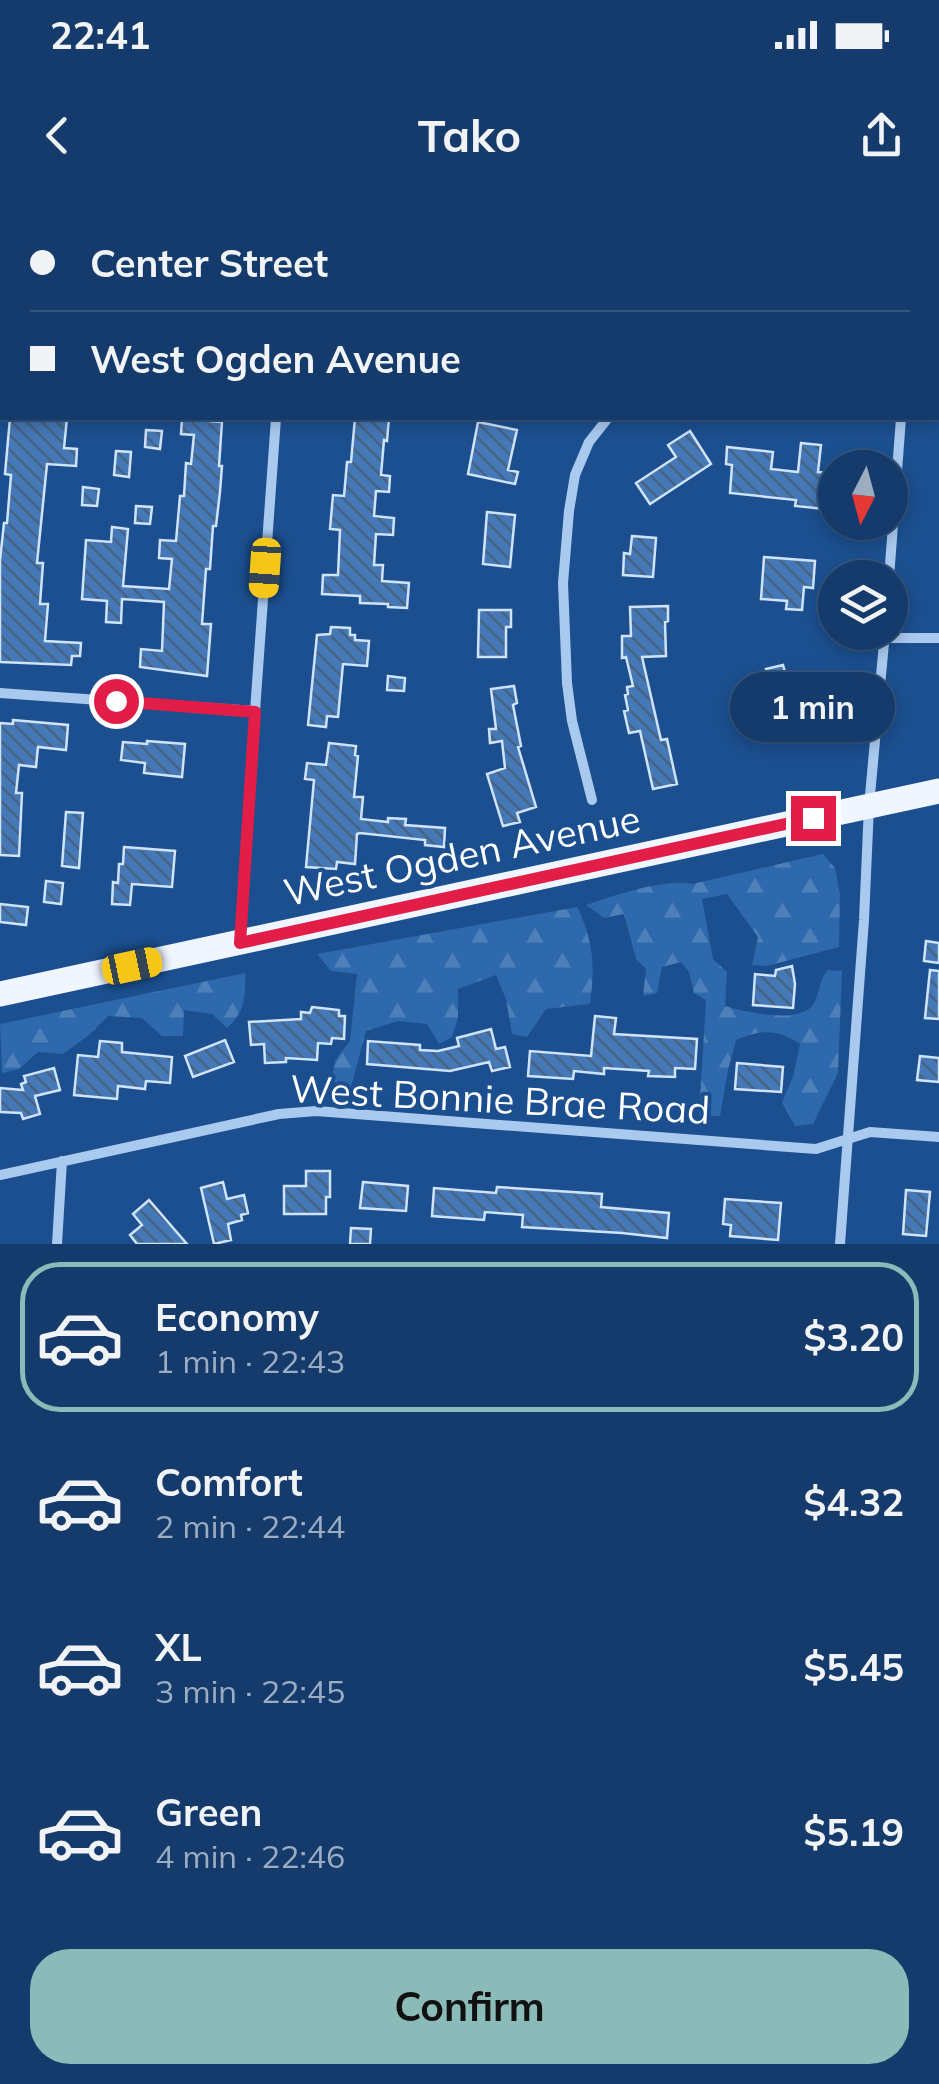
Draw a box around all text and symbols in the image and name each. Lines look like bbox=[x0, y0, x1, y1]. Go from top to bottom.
text: 22:41 bbox=[50, 11, 151, 59]
text: Tako bbox=[418, 107, 521, 163]
icon: back bbox=[30, 108, 85, 163]
icon: share bbox=[854, 108, 909, 163]
text: Center Street bbox=[90, 239, 328, 287]
text: West Ogden Avenue bbox=[90, 335, 461, 383]
north arrow bbox=[818, 450, 908, 540]
map controls bbox=[818, 450, 908, 650]
car bbox=[248, 537, 282, 599]
button: layers bbox=[818, 560, 908, 650]
callout: 1 min bbox=[730, 673, 896, 743]
route start bbox=[94, 679, 139, 724]
text: 1 min bbox=[770, 687, 855, 727]
street label: West Ogden Avenue bbox=[279, 794, 644, 916]
route end bbox=[791, 796, 836, 841]
car bbox=[100, 945, 164, 987]
street label: West Bonnie Brae Road bbox=[289, 1064, 711, 1134]
icon: car bbox=[35, 1292, 125, 1382]
text: Economy bbox=[155, 1293, 319, 1341]
text: $3.20 bbox=[803, 1313, 904, 1361]
text: 1 min · 22:43 bbox=[155, 1341, 345, 1381]
icon: car bbox=[35, 1457, 125, 1547]
text: Comfort bbox=[155, 1458, 303, 1506]
text: $4.32 bbox=[803, 1478, 904, 1526]
text: 2 min · 22:44 bbox=[155, 1506, 345, 1546]
icon: car bbox=[35, 1622, 125, 1712]
text: XL bbox=[155, 1623, 202, 1671]
text: $5.45 bbox=[803, 1643, 904, 1691]
text: 3 min · 22:45 bbox=[155, 1671, 345, 1711]
icon: car bbox=[35, 1787, 125, 1877]
text: Green bbox=[155, 1788, 262, 1836]
text: $5.19 bbox=[803, 1808, 904, 1856]
text: 4 min · 22:46 bbox=[155, 1836, 345, 1876]
button: Confirm bbox=[30, 1949, 909, 2064]

